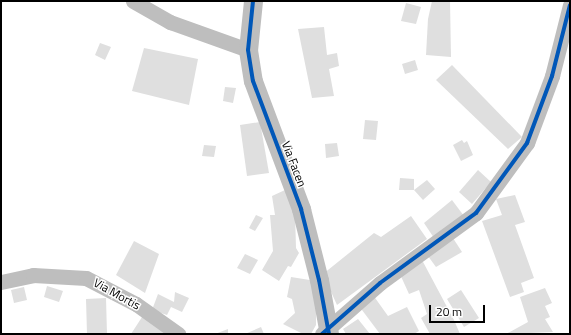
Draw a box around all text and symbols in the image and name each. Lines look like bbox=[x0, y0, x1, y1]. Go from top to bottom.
street label: Via Facen bbox=[279, 139, 309, 189]
street label: Via Mortis bbox=[91, 275, 143, 313]
scale bar bbox=[431, 297, 487, 323]
text: 20 m bbox=[436, 302, 462, 321]

